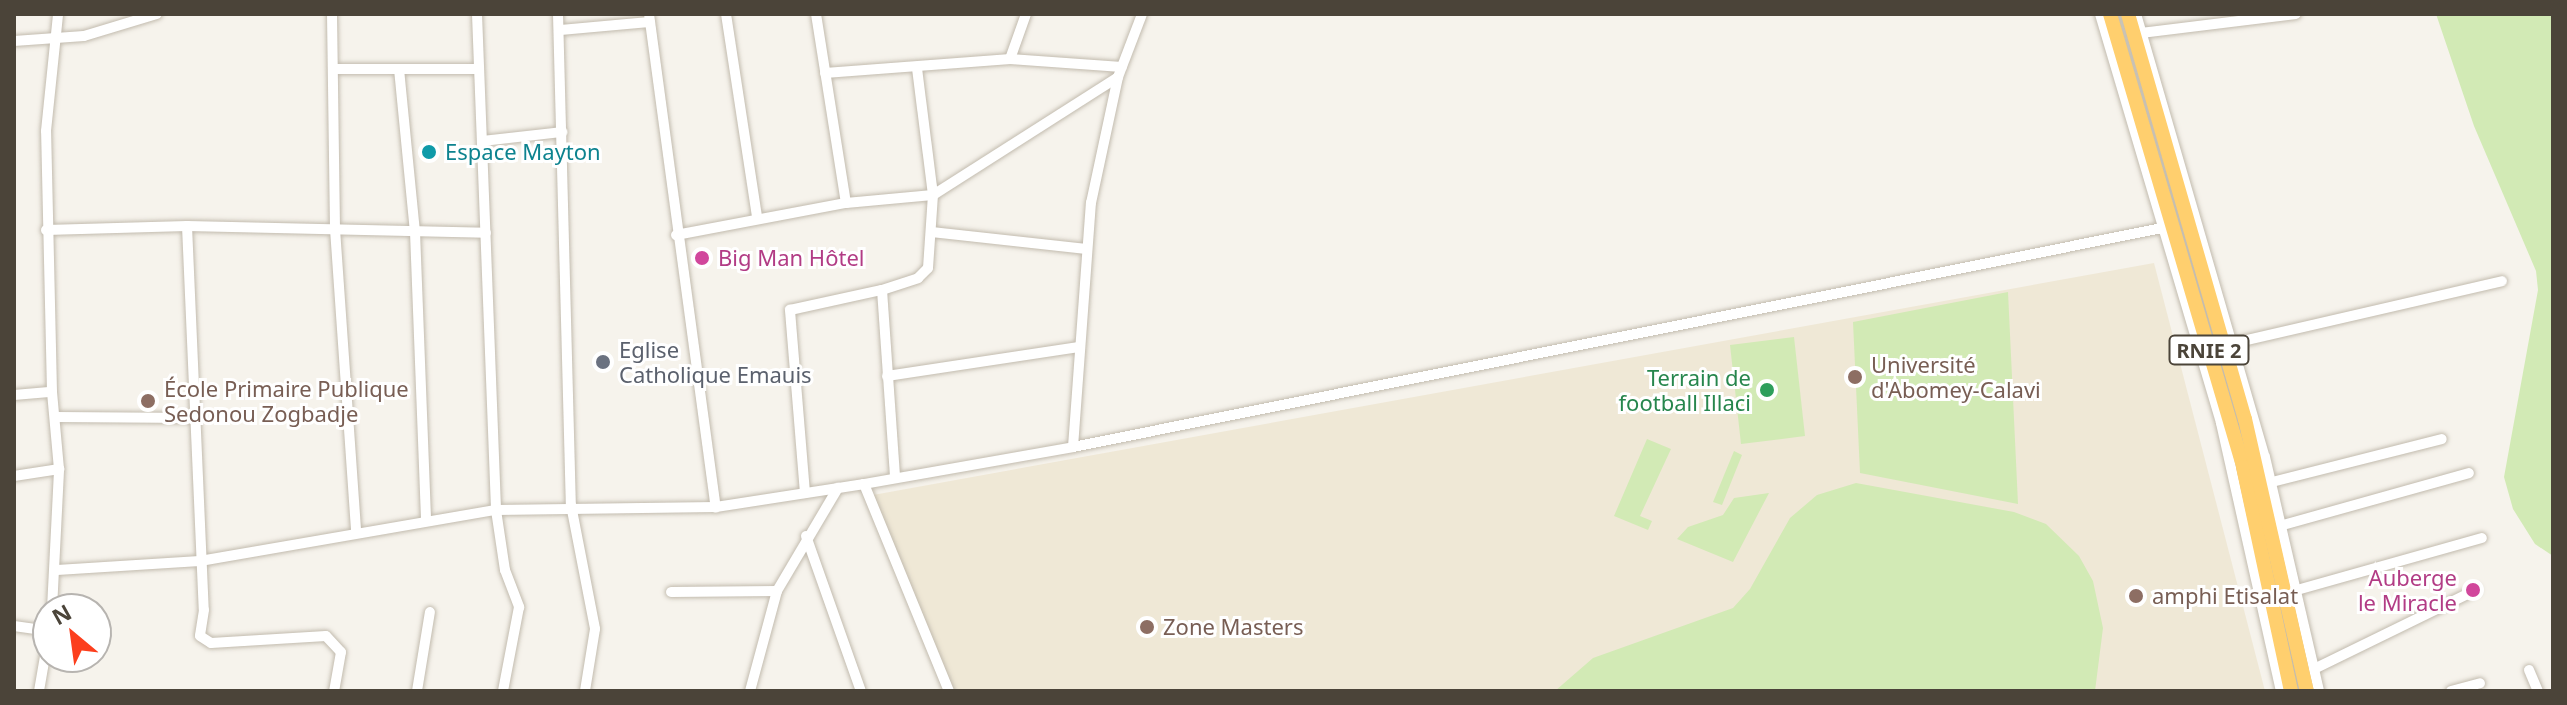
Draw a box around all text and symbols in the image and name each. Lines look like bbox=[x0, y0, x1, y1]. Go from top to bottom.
place label: Espace Mayton bbox=[445, 139, 601, 165]
marker: Espace Mayton bbox=[420, 143, 438, 161]
place label: Big Man Hôtel bbox=[718, 245, 864, 271]
marker: Big Man Hôtel bbox=[693, 249, 711, 267]
road number: RNIE 2 bbox=[2167, 334, 2251, 366]
place label: Eglise Catholique Emauis bbox=[619, 336, 812, 388]
place label: Université d'Abomey-Calavi bbox=[1871, 351, 2041, 402]
marker: Eglise Catholique Emauis bbox=[594, 353, 612, 371]
place label: Terrain de football Illaci bbox=[1619, 364, 1751, 416]
marker: Université d'Abomey-Calavi bbox=[1846, 368, 1864, 386]
place label: École Primaire Publique Sedonou Zogbadje bbox=[164, 375, 409, 426]
marker: Terrain de football Illaci bbox=[1758, 381, 1776, 399]
marker: École Primaire Publique Sedonou Zogbadje bbox=[139, 392, 157, 410]
place label: Auberge le Miracle bbox=[2358, 564, 2457, 616]
marker: Auberge le Miracle bbox=[2464, 581, 2482, 599]
place label: amphi Etisalat bbox=[2152, 583, 2298, 609]
marker: amphi Etisalat bbox=[2127, 587, 2145, 605]
north arrow bbox=[32, 593, 112, 673]
text: N bbox=[46, 596, 76, 631]
place label: Zone Masters bbox=[1163, 614, 1303, 640]
marker: Zone Masters bbox=[1138, 618, 1156, 636]

